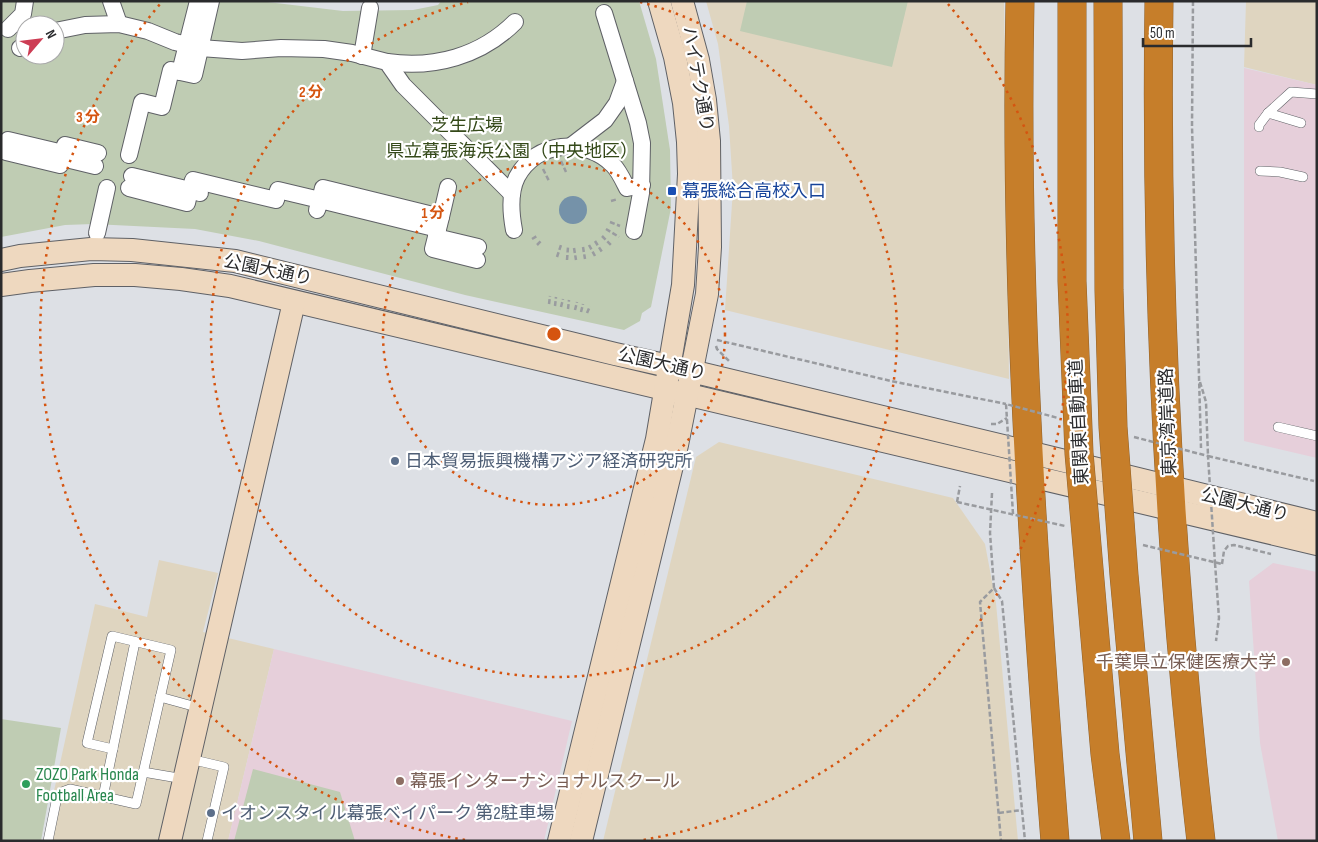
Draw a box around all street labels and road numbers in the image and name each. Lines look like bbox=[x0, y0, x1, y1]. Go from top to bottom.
street label: ハイテク通り bbox=[678, 24, 718, 134]
street label: 公園大通り bbox=[222, 250, 314, 290]
street label: 公園大通り bbox=[616, 344, 708, 384]
street label: 東関東自動車道 bbox=[1065, 359, 1093, 485]
street label: 東京湾岸道路 bbox=[1156, 368, 1180, 476]
street label: 公園大通り bbox=[1199, 484, 1291, 526]

